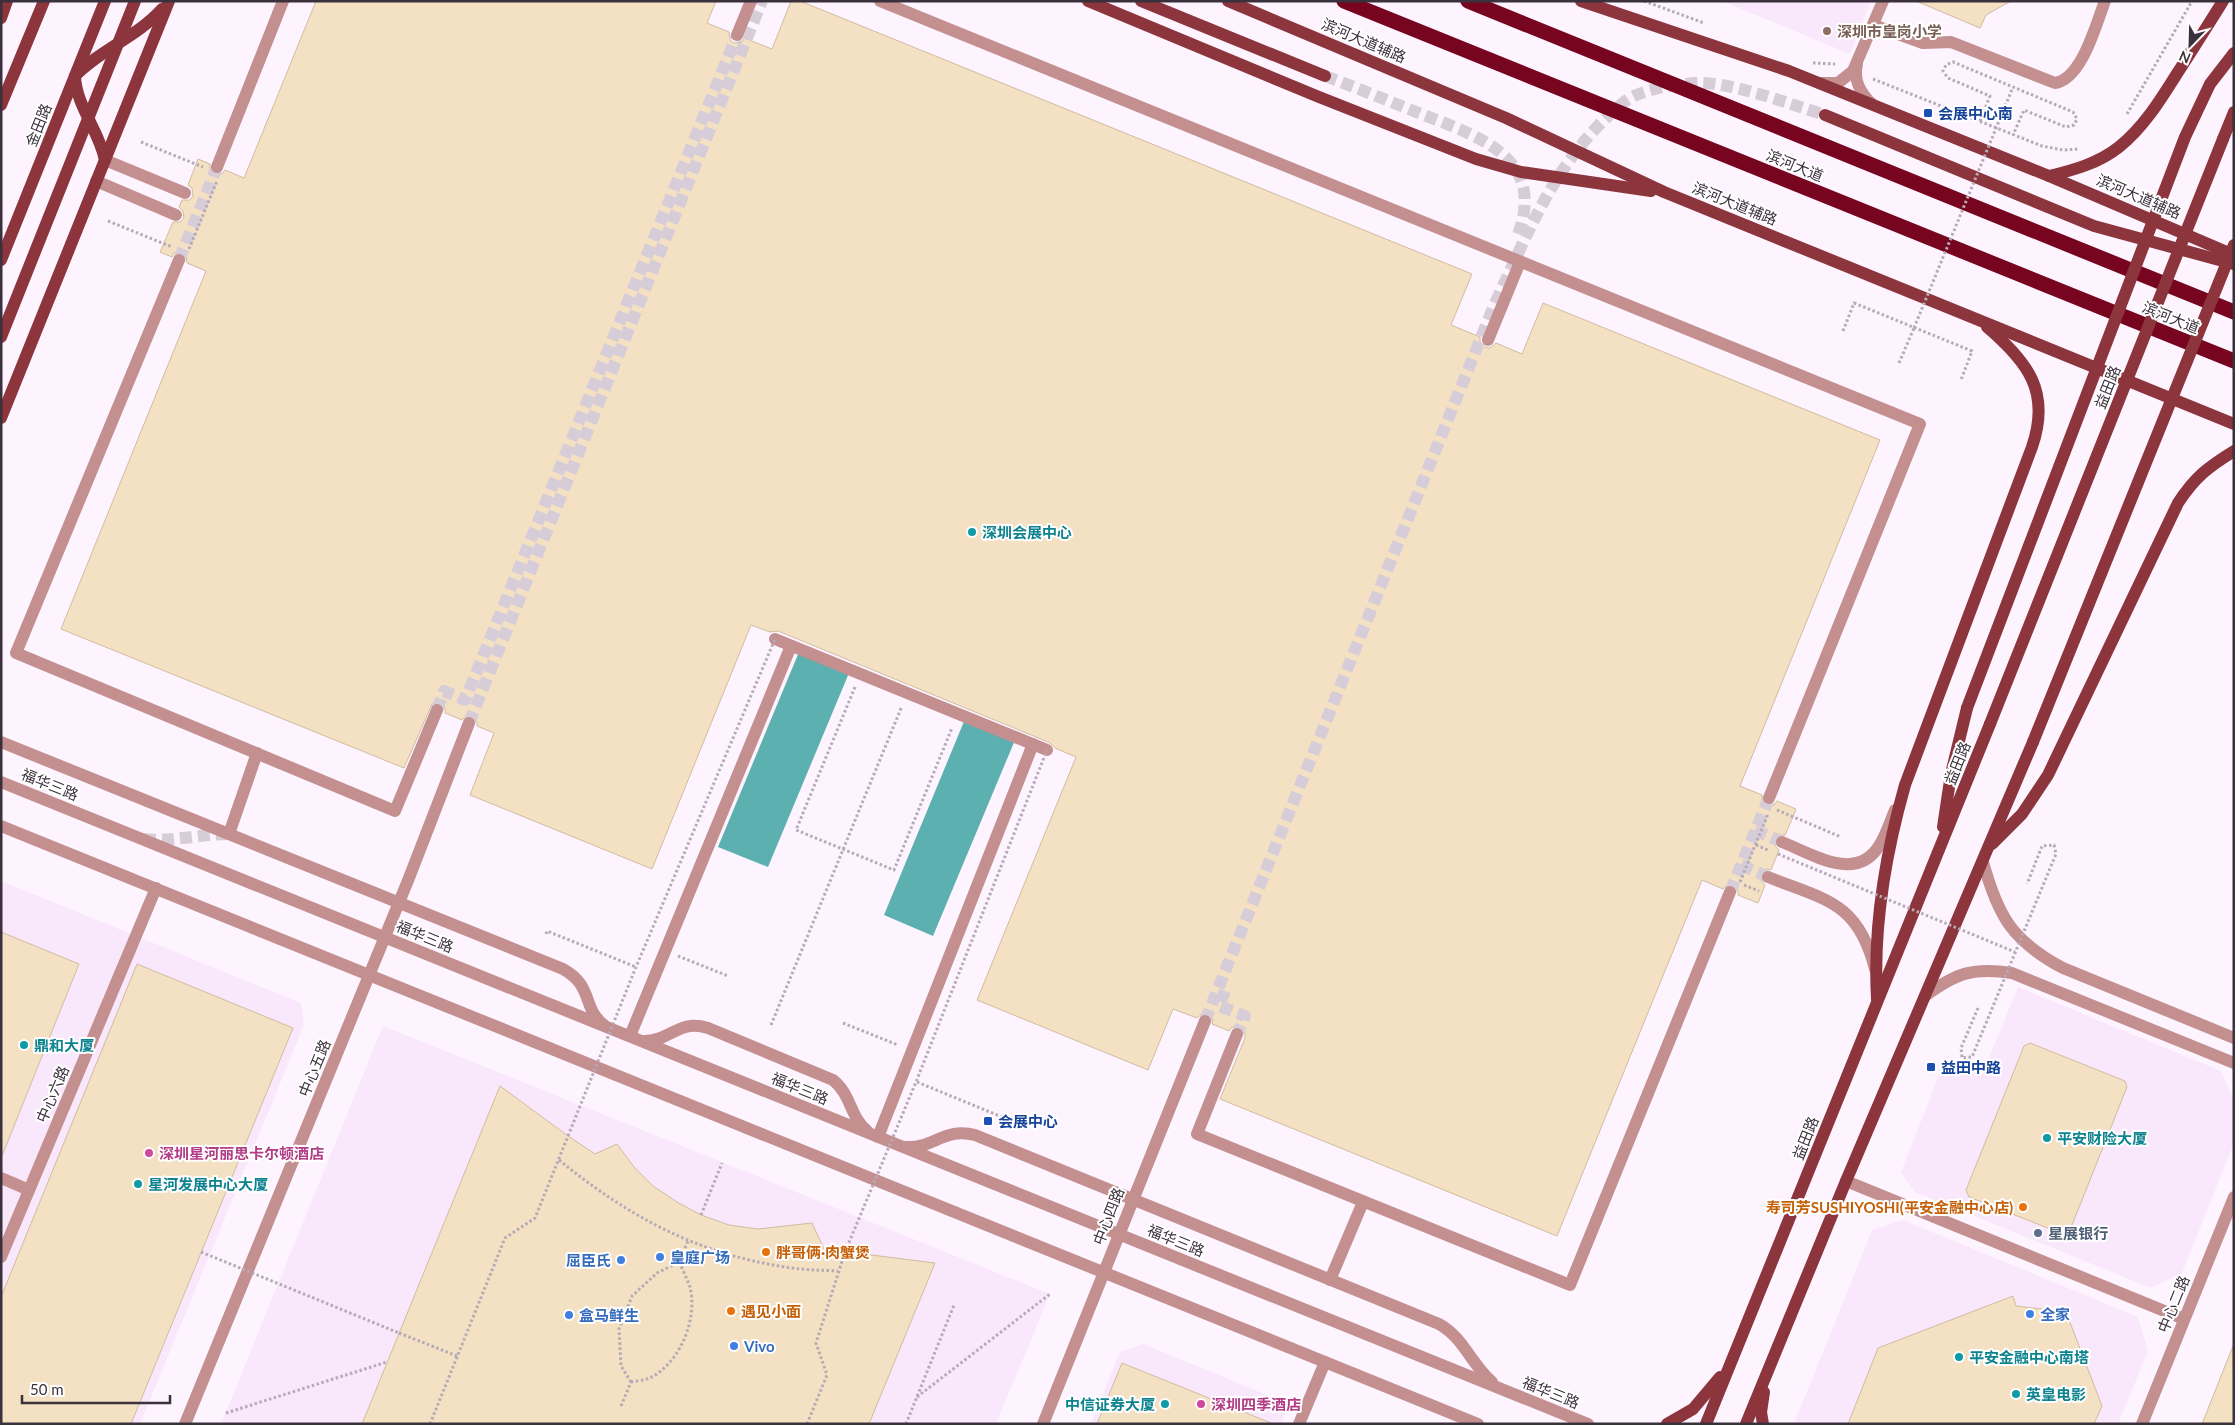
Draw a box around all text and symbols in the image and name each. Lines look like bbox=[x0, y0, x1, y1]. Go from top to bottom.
street label: 滨河大道辅路 bbox=[1319, 14, 1409, 66]
north arrow bbox=[2165, 20, 2215, 70]
place label: 深圳市皇岗小学 bbox=[1837, 22, 1942, 40]
marker: 深圳市皇岗小学 bbox=[1821, 25, 1833, 37]
text: N bbox=[2176, 47, 2193, 67]
street label: 金田路 bbox=[21, 101, 55, 149]
place label: 会展中心南 bbox=[1938, 104, 2013, 122]
marker: 会展中心南 bbox=[1922, 107, 1934, 119]
street label: 滨河大道 bbox=[1764, 145, 1826, 185]
street label: 滨河大道辅路 bbox=[2094, 170, 2184, 222]
street label: 滨河大道辅路 bbox=[1690, 178, 1780, 228]
street label: 滨河大道 bbox=[2140, 297, 2202, 337]
street label: 益田路 bbox=[2090, 363, 2124, 411]
place label: 深圳会展中心 bbox=[982, 523, 1072, 541]
marker: 深圳会展中心 bbox=[966, 526, 978, 538]
street label: 益田路 bbox=[1940, 739, 1974, 787]
street label: 福华三路 bbox=[19, 764, 81, 804]
street label: 福华三路 bbox=[394, 916, 456, 956]
place label: 鼎和大厦 bbox=[34, 1036, 94, 1054]
street label: 中心五路 bbox=[294, 1037, 334, 1099]
marker: 鼎和大厦 bbox=[18, 1039, 30, 1051]
place label: 益田中路 bbox=[1941, 1058, 2001, 1076]
marker: 益田中路 bbox=[1925, 1061, 1937, 1073]
street label: 中心六路 bbox=[32, 1063, 72, 1125]
street label: 福华三路 bbox=[769, 1068, 831, 1108]
place label: 会展中心 bbox=[998, 1112, 1058, 1130]
street label: 益田路 bbox=[1788, 1114, 1822, 1162]
marker: 会展中心 bbox=[982, 1115, 994, 1127]
place label: 平安财险大厦 bbox=[2057, 1129, 2147, 1147]
marker: 平安财险大厦 bbox=[2041, 1132, 2053, 1144]
place label: 深圳星河丽思卡尔顿酒店 bbox=[159, 1144, 324, 1162]
marker: 深圳星河丽思卡尔顿酒店 bbox=[143, 1147, 155, 1159]
place label: 星河发展中心大厦 bbox=[148, 1175, 268, 1193]
marker: 星河发展中心大厦 bbox=[132, 1178, 144, 1190]
street label: 中心四路 bbox=[1089, 1185, 1127, 1247]
place label: 寿司芳SUSHIYOSHI(平安金融中心店) bbox=[1766, 1198, 2013, 1216]
marker: 寿司芳SUSHIYOSHI(平安金融中心店) bbox=[2017, 1201, 2029, 1213]
street label: 福华三路 bbox=[1145, 1220, 1207, 1260]
place label: 星展银行 bbox=[2048, 1224, 2108, 1242]
marker: 星展银行 bbox=[2032, 1227, 2044, 1239]
place label: 胖哥俩·肉蟹煲 bbox=[776, 1243, 870, 1261]
marker: 胖哥俩·肉蟹煲 bbox=[760, 1246, 772, 1258]
place label: 皇庭广场 bbox=[670, 1248, 730, 1266]
place label: 屈臣氏 bbox=[566, 1251, 611, 1269]
marker: 皇庭广场 bbox=[654, 1251, 666, 1263]
marker: 屈臣氏 bbox=[615, 1254, 627, 1266]
street label: 中心二路 bbox=[2153, 1273, 2193, 1335]
place label: 遇见小面 bbox=[741, 1302, 801, 1320]
marker: 遇见小面 bbox=[725, 1305, 737, 1317]
place label: 全家 bbox=[2040, 1305, 2070, 1323]
place label: 盒马鲜生 bbox=[579, 1306, 639, 1324]
marker: 全家 bbox=[2024, 1308, 2036, 1320]
marker: 盒马鲜生 bbox=[563, 1309, 575, 1321]
place label: Vivo bbox=[743, 1337, 775, 1355]
marker: Vivo bbox=[728, 1340, 740, 1352]
place label: 平安金融中心南塔 bbox=[1969, 1348, 2089, 1366]
marker: 平安金融中心南塔 bbox=[1953, 1351, 1965, 1363]
scale bar bbox=[22, 1372, 170, 1404]
street label: 福华三路 bbox=[1520, 1372, 1582, 1412]
text: 50 m bbox=[30, 1380, 64, 1398]
place label: 英皇电影 bbox=[2026, 1385, 2086, 1403]
marker: 英皇电影 bbox=[2010, 1388, 2022, 1400]
place label: 中信证券大厦 bbox=[1065, 1395, 1155, 1413]
place label: 深圳四季酒店 bbox=[1211, 1395, 1301, 1413]
marker: 中信证券大厦 bbox=[1159, 1398, 1171, 1410]
marker: 深圳四季酒店 bbox=[1195, 1398, 1207, 1410]

